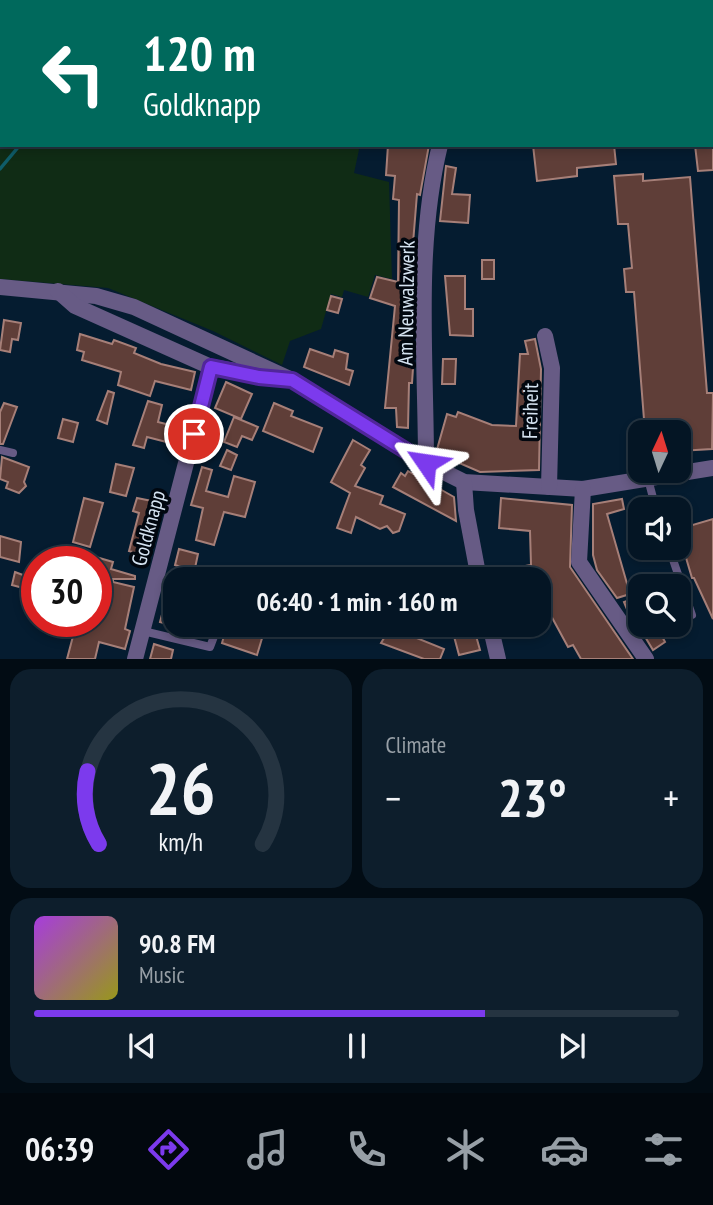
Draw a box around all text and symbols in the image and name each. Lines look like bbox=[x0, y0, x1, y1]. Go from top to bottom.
text: 120 m bbox=[143, 21, 256, 85]
icon: left bbox=[28, 28, 119, 119]
text: Goldknapp bbox=[143, 83, 261, 125]
street label: Am Neuwalzwerk bbox=[391, 240, 421, 366]
street label: Freiheit bbox=[516, 383, 544, 439]
pin bbox=[164, 404, 224, 464]
icon: arrive bbox=[175, 415, 213, 453]
north arrow bbox=[628, 420, 691, 483]
map controls bbox=[628, 420, 691, 637]
position arrow bbox=[389, 426, 463, 500]
street label: Goldknapp bbox=[125, 487, 171, 569]
button: sound bbox=[628, 497, 691, 560]
speed limit sign: 30 bbox=[21, 546, 112, 637]
button: search bbox=[628, 574, 691, 637]
text: 06:40 · 1 min · 160 m bbox=[257, 585, 457, 618]
text: Climate bbox=[386, 730, 446, 759]
text: 26 bbox=[146, 741, 216, 835]
text: 23° bbox=[498, 764, 567, 831]
text: − bbox=[386, 773, 401, 822]
text: + bbox=[663, 773, 679, 822]
text: km/h bbox=[159, 826, 203, 858]
text: 90.8 FM bbox=[139, 927, 215, 960]
text: Music bbox=[139, 960, 185, 989]
icon: previous bbox=[123, 1027, 161, 1065]
icon: pause bbox=[338, 1027, 376, 1065]
icon: next bbox=[553, 1027, 591, 1065]
icon: directions bbox=[144, 1125, 193, 1174]
icon: music bbox=[243, 1125, 292, 1174]
icon: phone bbox=[342, 1125, 391, 1174]
icon: climate bbox=[441, 1125, 490, 1174]
icon: car bbox=[540, 1125, 589, 1174]
icon: filters bbox=[639, 1125, 688, 1174]
text: 06:39 bbox=[25, 1128, 94, 1170]

